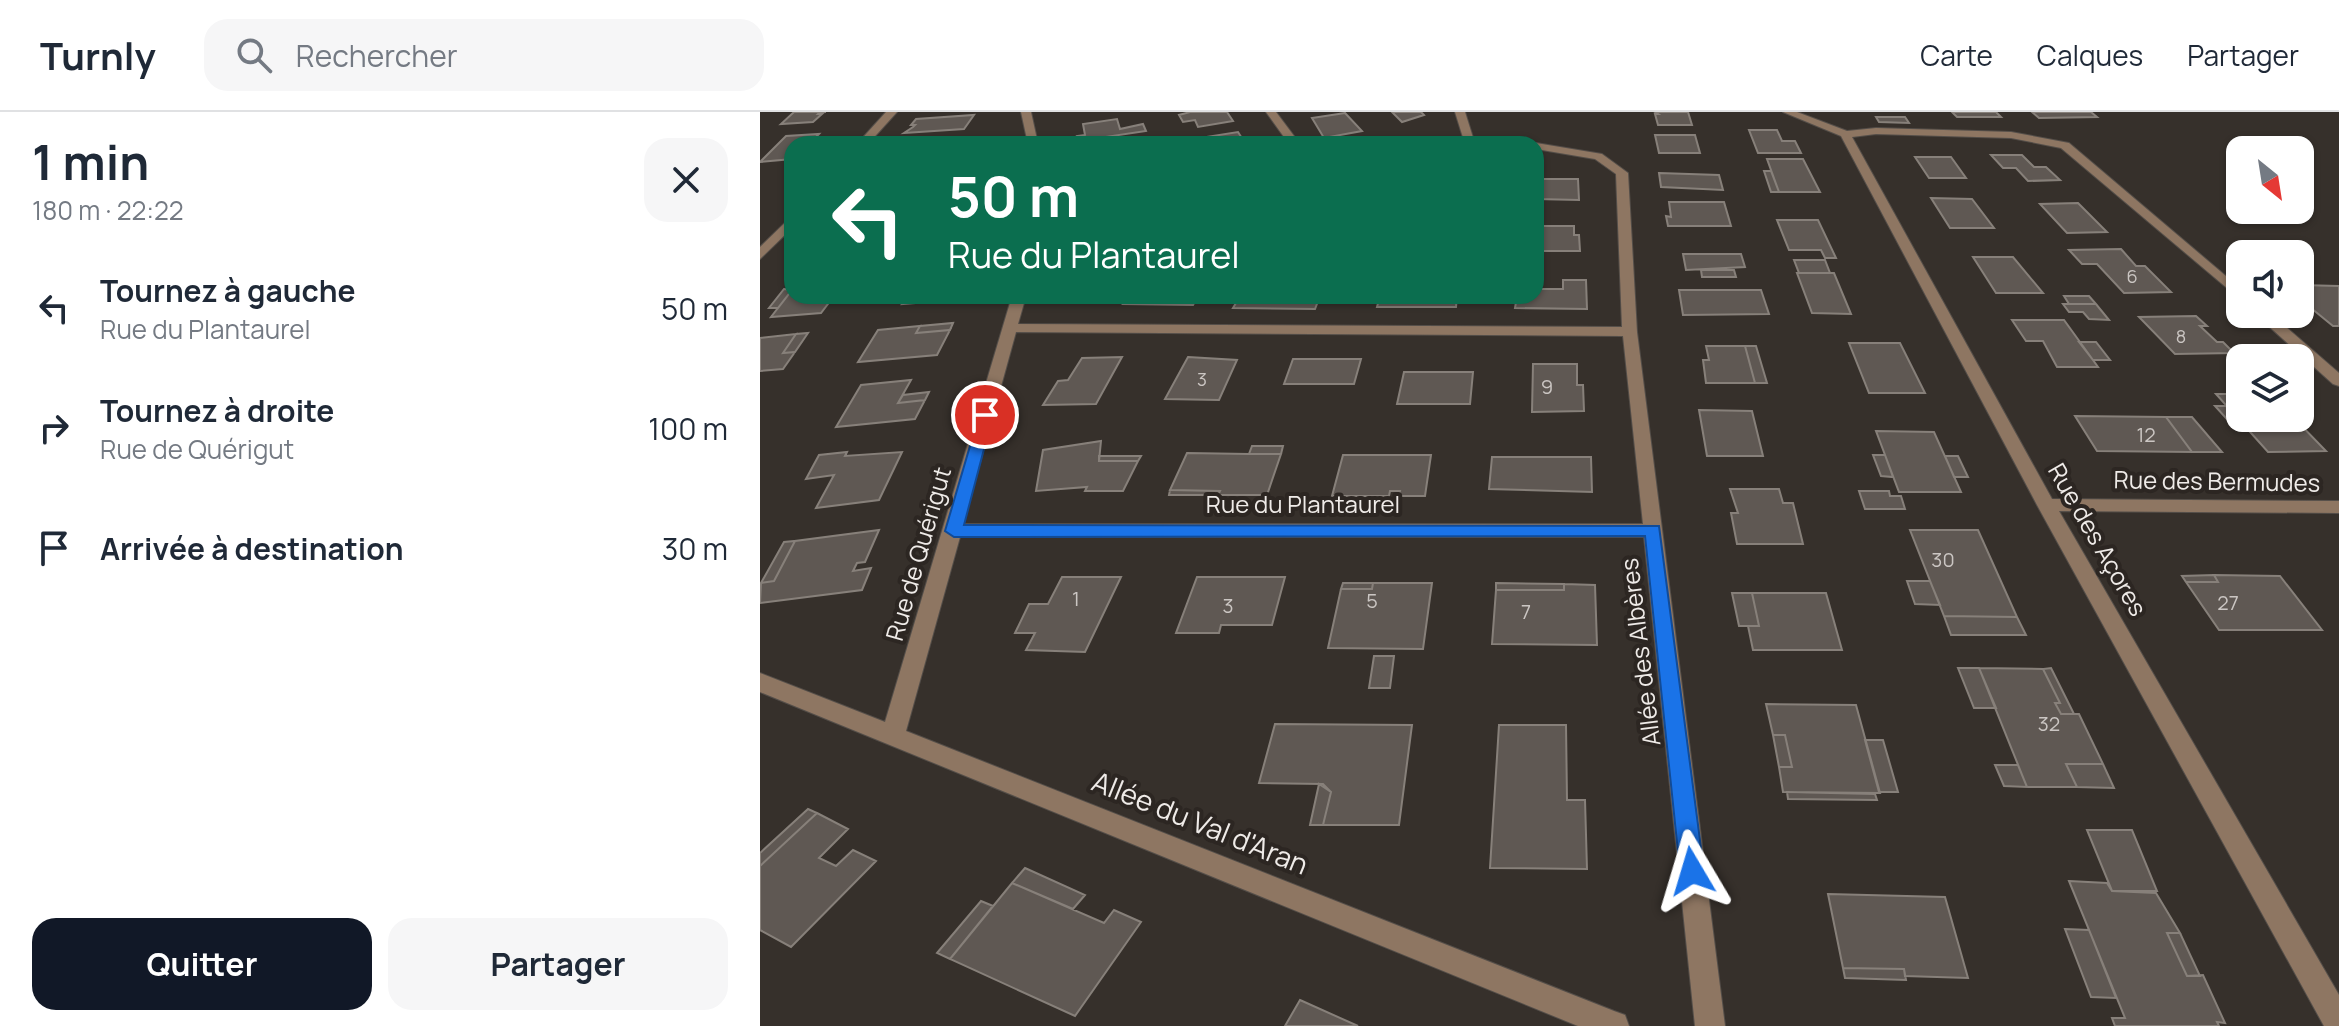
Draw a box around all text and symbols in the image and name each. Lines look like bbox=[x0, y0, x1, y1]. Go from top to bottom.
search box bbox=[204, 19, 764, 91]
text: Turnly bbox=[40, 29, 156, 81]
icon: search bbox=[232, 33, 276, 77]
text: Rechercher bbox=[296, 35, 457, 76]
text: Carte bbox=[1920, 36, 1993, 74]
text: Calques bbox=[2037, 36, 2143, 74]
text: Partager bbox=[2187, 36, 2299, 74]
text: 1 min bbox=[32, 129, 149, 194]
north arrow bbox=[2226, 136, 2314, 224]
map controls bbox=[2226, 136, 2314, 432]
button: close bbox=[644, 138, 728, 222]
text: 50 m bbox=[948, 157, 1079, 234]
icon: left bbox=[816, 168, 920, 272]
text: 180 m · 22:22 bbox=[32, 192, 184, 228]
text: Rue du Plantaurel bbox=[948, 230, 1240, 279]
button: sound bbox=[2226, 240, 2314, 328]
house number: 6 bbox=[2126, 264, 2138, 288]
text: Tournez à gauche bbox=[100, 270, 356, 311]
icon: left bbox=[32, 286, 76, 330]
text: 50 m bbox=[661, 288, 728, 329]
text: Rue du Plantaurel bbox=[100, 311, 311, 347]
house number: 8 bbox=[2176, 324, 2186, 348]
button: layers bbox=[2226, 344, 2314, 432]
house number: 3 bbox=[1197, 367, 1207, 391]
house number: 9 bbox=[1541, 373, 1553, 400]
pin bbox=[951, 381, 1019, 449]
text: Tournez à droite bbox=[100, 390, 334, 431]
icon: arrive bbox=[963, 393, 1007, 437]
icon: right bbox=[32, 406, 76, 450]
text: 100 m bbox=[648, 408, 728, 449]
house number: 12 bbox=[2136, 421, 2156, 448]
text: Rue de Quérigut bbox=[100, 431, 294, 467]
street label: Rue des Açores bbox=[2041, 457, 2155, 622]
street label: Rue des Bermudes bbox=[2113, 462, 2321, 499]
street label: Rue de Quérigut bbox=[877, 463, 958, 644]
street label: Rue du Plantaurel bbox=[1206, 487, 1400, 520]
icon: arrive bbox=[32, 526, 76, 570]
text: Arrivée à destination bbox=[100, 528, 403, 569]
text: 30 m bbox=[662, 528, 728, 569]
house number: 30 bbox=[1931, 546, 1955, 573]
street label: Allée des Albères bbox=[1612, 556, 1667, 748]
house number: 1 bbox=[1072, 585, 1080, 612]
house number: 5 bbox=[1366, 587, 1378, 614]
house number: 27 bbox=[2217, 589, 2239, 616]
house number: 3 bbox=[1222, 592, 1234, 619]
house number: 7 bbox=[1521, 598, 1531, 625]
house number: 32 bbox=[2038, 710, 2060, 737]
street label: Allée du Val d'Aran bbox=[1087, 761, 1314, 883]
position arrow bbox=[1650, 829, 1734, 913]
button: Quitter bbox=[32, 918, 372, 1010]
button: Partager bbox=[388, 918, 728, 1010]

